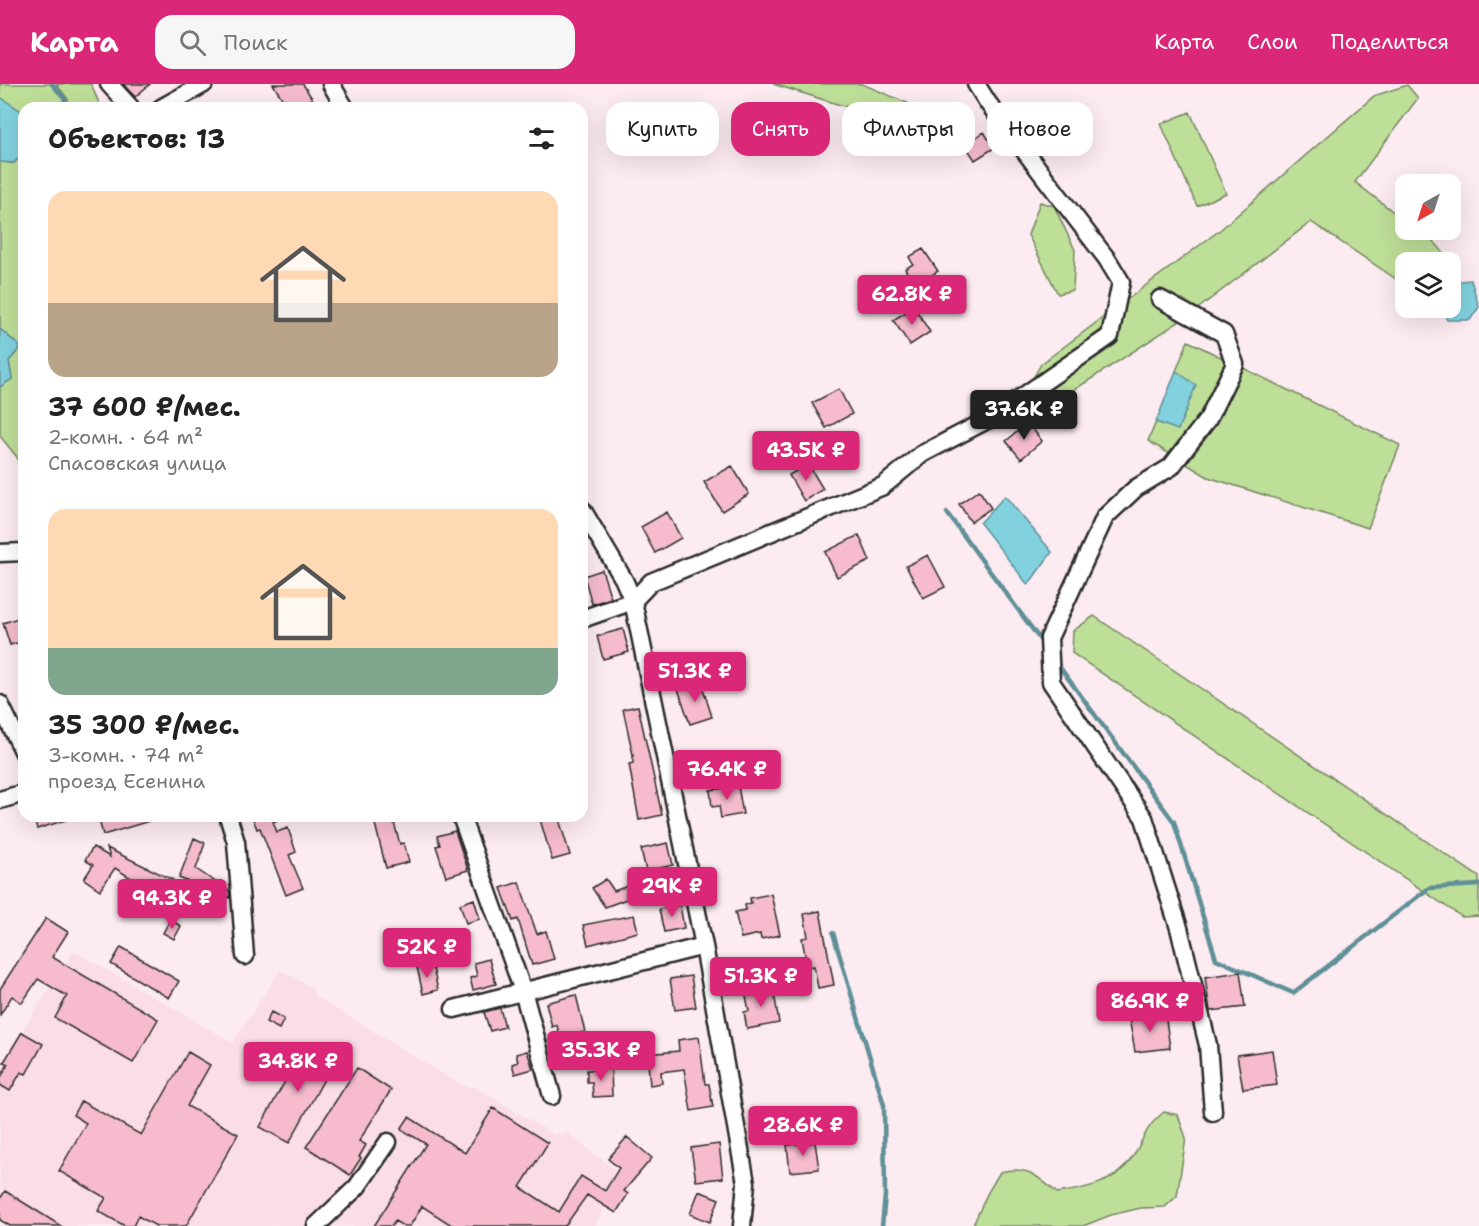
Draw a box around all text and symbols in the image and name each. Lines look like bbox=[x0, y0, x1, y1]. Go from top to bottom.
search box bbox=[155, 15, 575, 69]
text: Карта bbox=[30, 23, 119, 61]
icon: search bbox=[176, 26, 209, 59]
text: Поиск bbox=[224, 28, 288, 57]
text: Карта bbox=[1154, 28, 1214, 56]
text: Слои bbox=[1247, 28, 1298, 56]
text: Поделиться bbox=[1331, 28, 1449, 56]
chip: Купить bbox=[606, 102, 719, 156]
chip: Снять bbox=[731, 102, 830, 156]
chip: Фильтры bbox=[842, 102, 975, 156]
chip: Новое bbox=[987, 102, 1093, 156]
text: Объектов: 13 bbox=[48, 121, 225, 156]
icon: filters bbox=[525, 122, 558, 155]
north arrow bbox=[1395, 174, 1461, 240]
map controls bbox=[1395, 174, 1461, 318]
icon: home bbox=[249, 230, 357, 338]
button: layers bbox=[1395, 252, 1461, 318]
pin: 62.8K ₽ bbox=[857, 275, 967, 326]
text: 62.8K ₽ bbox=[871, 281, 953, 307]
text: 37 600 ₽/мес. bbox=[48, 389, 241, 424]
pin: 37.6K ₽ bbox=[969, 390, 1079, 441]
text: 37.6K ₽ bbox=[984, 396, 1064, 422]
text: 2-комн. · 64 m² bbox=[48, 424, 203, 450]
pin: 43.5K ₽ bbox=[751, 431, 861, 482]
text: 43.5K ₽ bbox=[766, 437, 846, 463]
text: Спасовская улица bbox=[48, 450, 227, 476]
icon: home bbox=[249, 548, 357, 656]
pin: 51.3K ₽ bbox=[640, 652, 750, 703]
text: 51.3K ₽ bbox=[658, 658, 732, 684]
text: 35 300 ₽/мес. bbox=[48, 707, 240, 742]
text: 3-комн. · 74 m² bbox=[48, 742, 204, 768]
pin: 76.4K ₽ bbox=[672, 750, 782, 801]
text: 76.4K ₽ bbox=[687, 756, 767, 782]
text: проезд Есенина bbox=[48, 768, 205, 794]
pin: 29K ₽ bbox=[630, 867, 714, 918]
text: 29K ₽ bbox=[641, 873, 703, 899]
pin: 94.3K ₽ bbox=[117, 879, 227, 930]
text: 94.3K ₽ bbox=[132, 885, 212, 911]
pin: 52K ₽ bbox=[385, 928, 469, 979]
text: 52K ₽ bbox=[397, 934, 457, 960]
pin: 51.3K ₽ bbox=[706, 957, 816, 1008]
text: 51.3K ₽ bbox=[724, 963, 798, 989]
pin: 86.9K ₽ bbox=[1095, 982, 1205, 1033]
text: 86.9K ₽ bbox=[1110, 988, 1190, 1014]
pin: 35.3K ₽ bbox=[546, 1031, 656, 1082]
text: 35.3K ₽ bbox=[561, 1037, 641, 1063]
pin: 34.8K ₽ bbox=[243, 1042, 353, 1093]
text: 34.8K ₽ bbox=[258, 1048, 338, 1074]
pin: 28.6K ₽ bbox=[748, 1106, 858, 1157]
text: 28.6K ₽ bbox=[762, 1112, 844, 1138]

